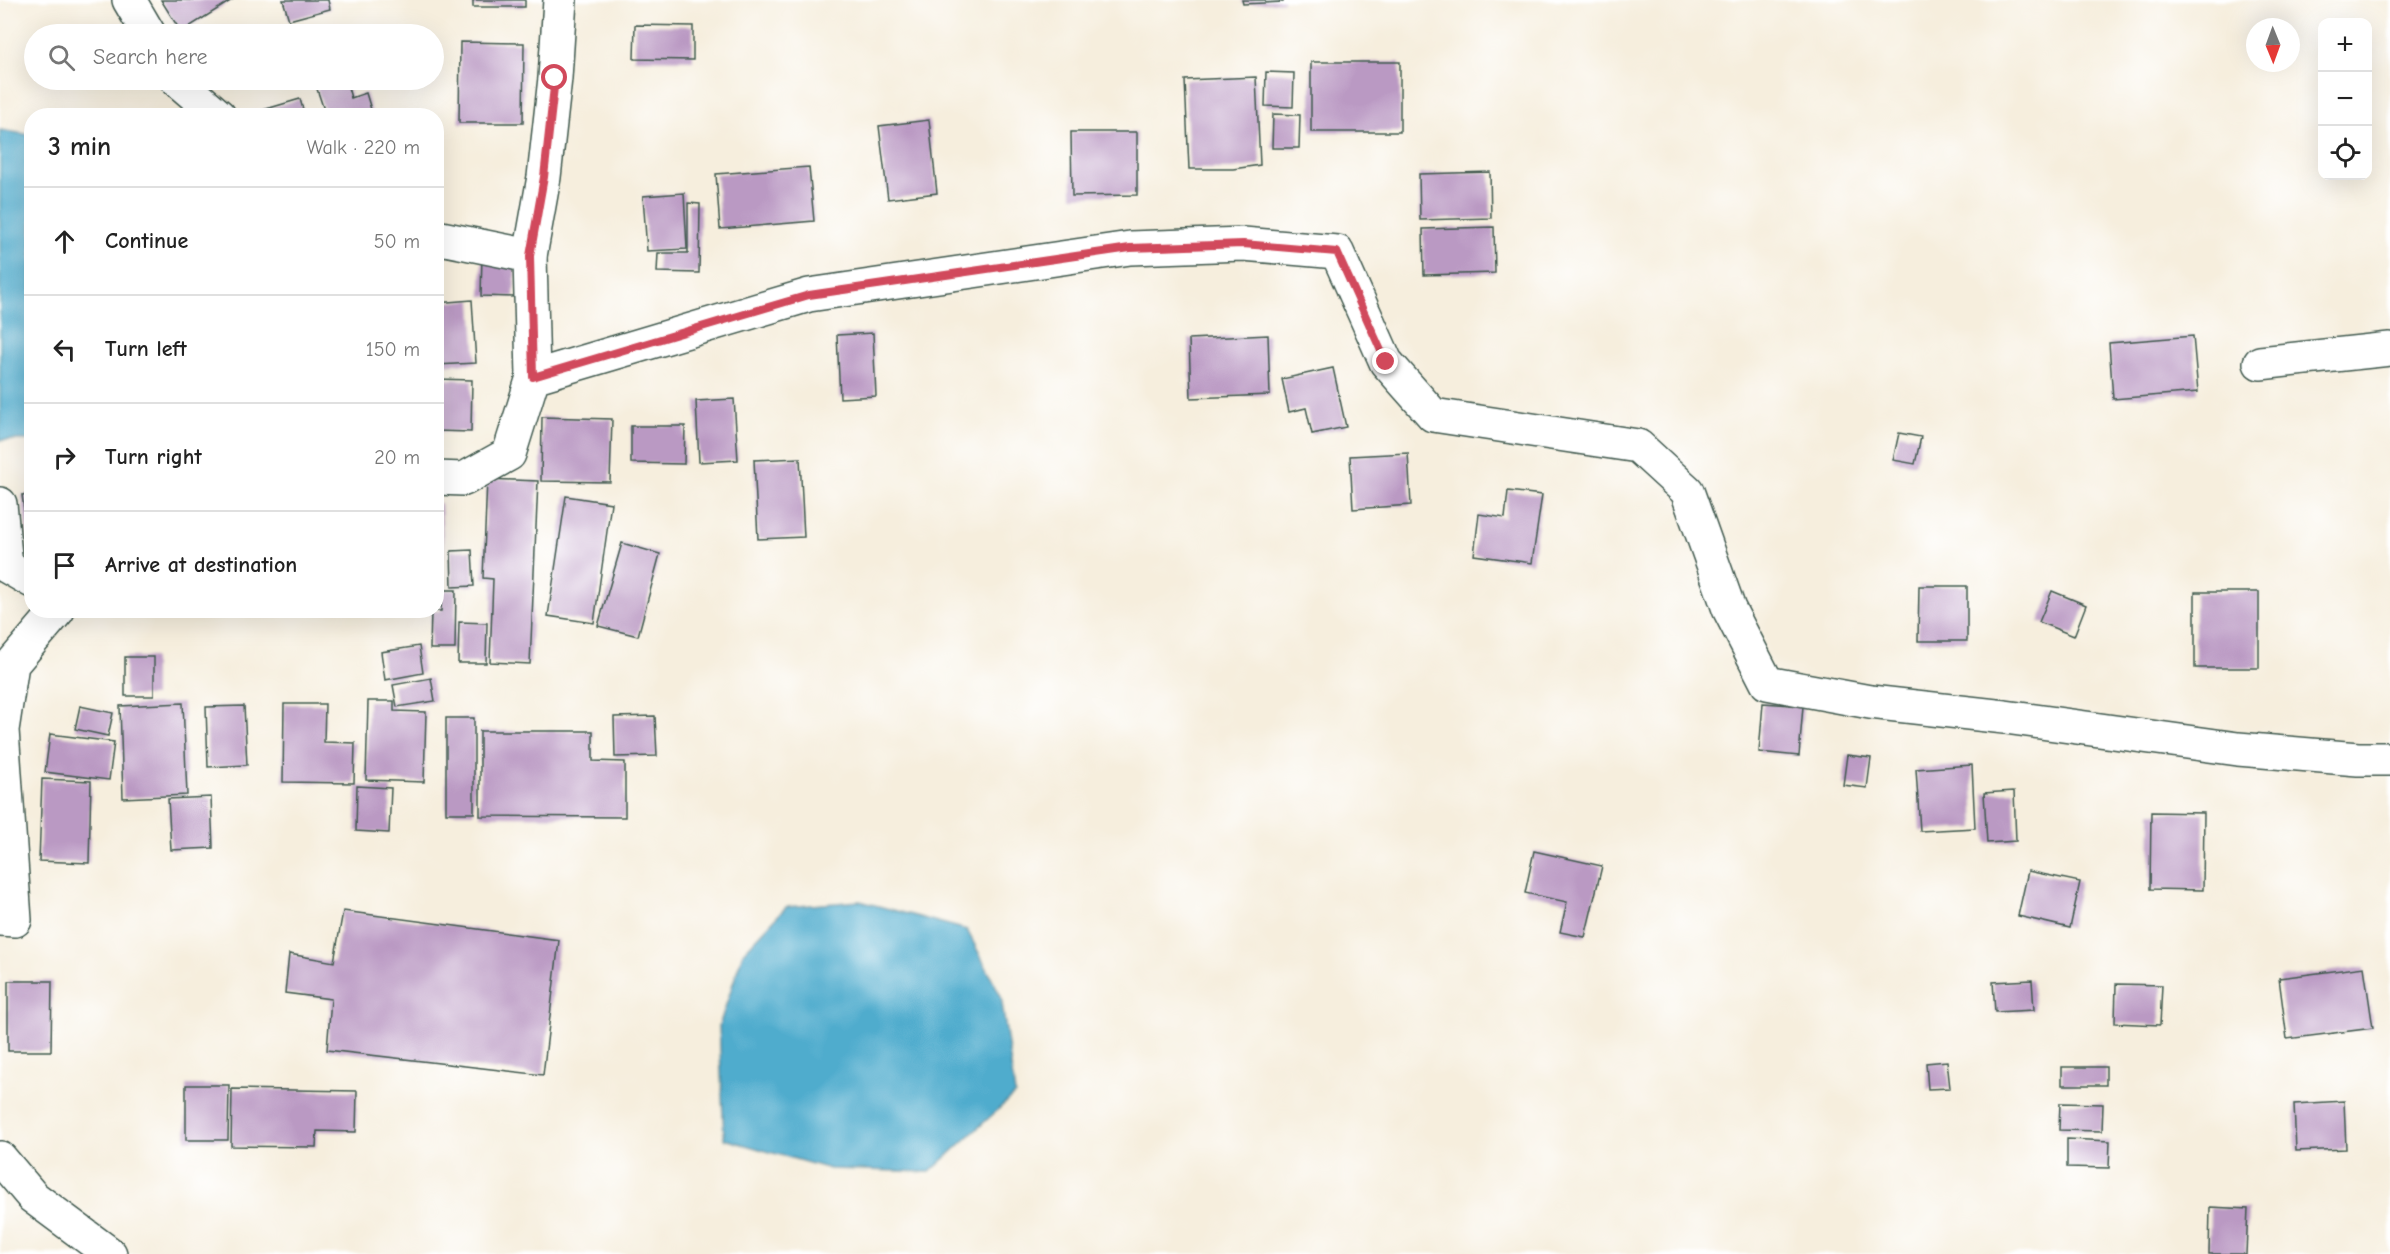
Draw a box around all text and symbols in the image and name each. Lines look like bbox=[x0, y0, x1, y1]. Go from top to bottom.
north arrow bbox=[2246, 18, 2300, 72]
map controls bbox=[2318, 18, 2372, 180]
button: + bbox=[2318, 18, 2372, 72]
search box bbox=[24, 24, 444, 90]
icon: search bbox=[45, 41, 78, 74]
text: Search here bbox=[93, 44, 208, 70]
route start bbox=[541, 64, 567, 90]
button: − bbox=[2318, 72, 2372, 126]
button: locate bbox=[2318, 126, 2372, 180]
text: 3 min bbox=[48, 132, 111, 162]
text: Walk · 220 m bbox=[306, 136, 420, 159]
icon: ahead bbox=[48, 225, 81, 258]
text: Continue bbox=[105, 228, 188, 254]
text: 50 m bbox=[374, 230, 420, 253]
icon: left bbox=[48, 333, 81, 366]
text: Turn left bbox=[105, 336, 187, 362]
text: 150 m bbox=[366, 338, 420, 361]
route end bbox=[1372, 348, 1398, 374]
icon: right bbox=[48, 441, 81, 474]
text: Turn right bbox=[105, 444, 202, 470]
text: 20 m bbox=[374, 446, 420, 469]
icon: arrive bbox=[48, 549, 81, 582]
text: Arrive at destination bbox=[105, 552, 297, 578]

